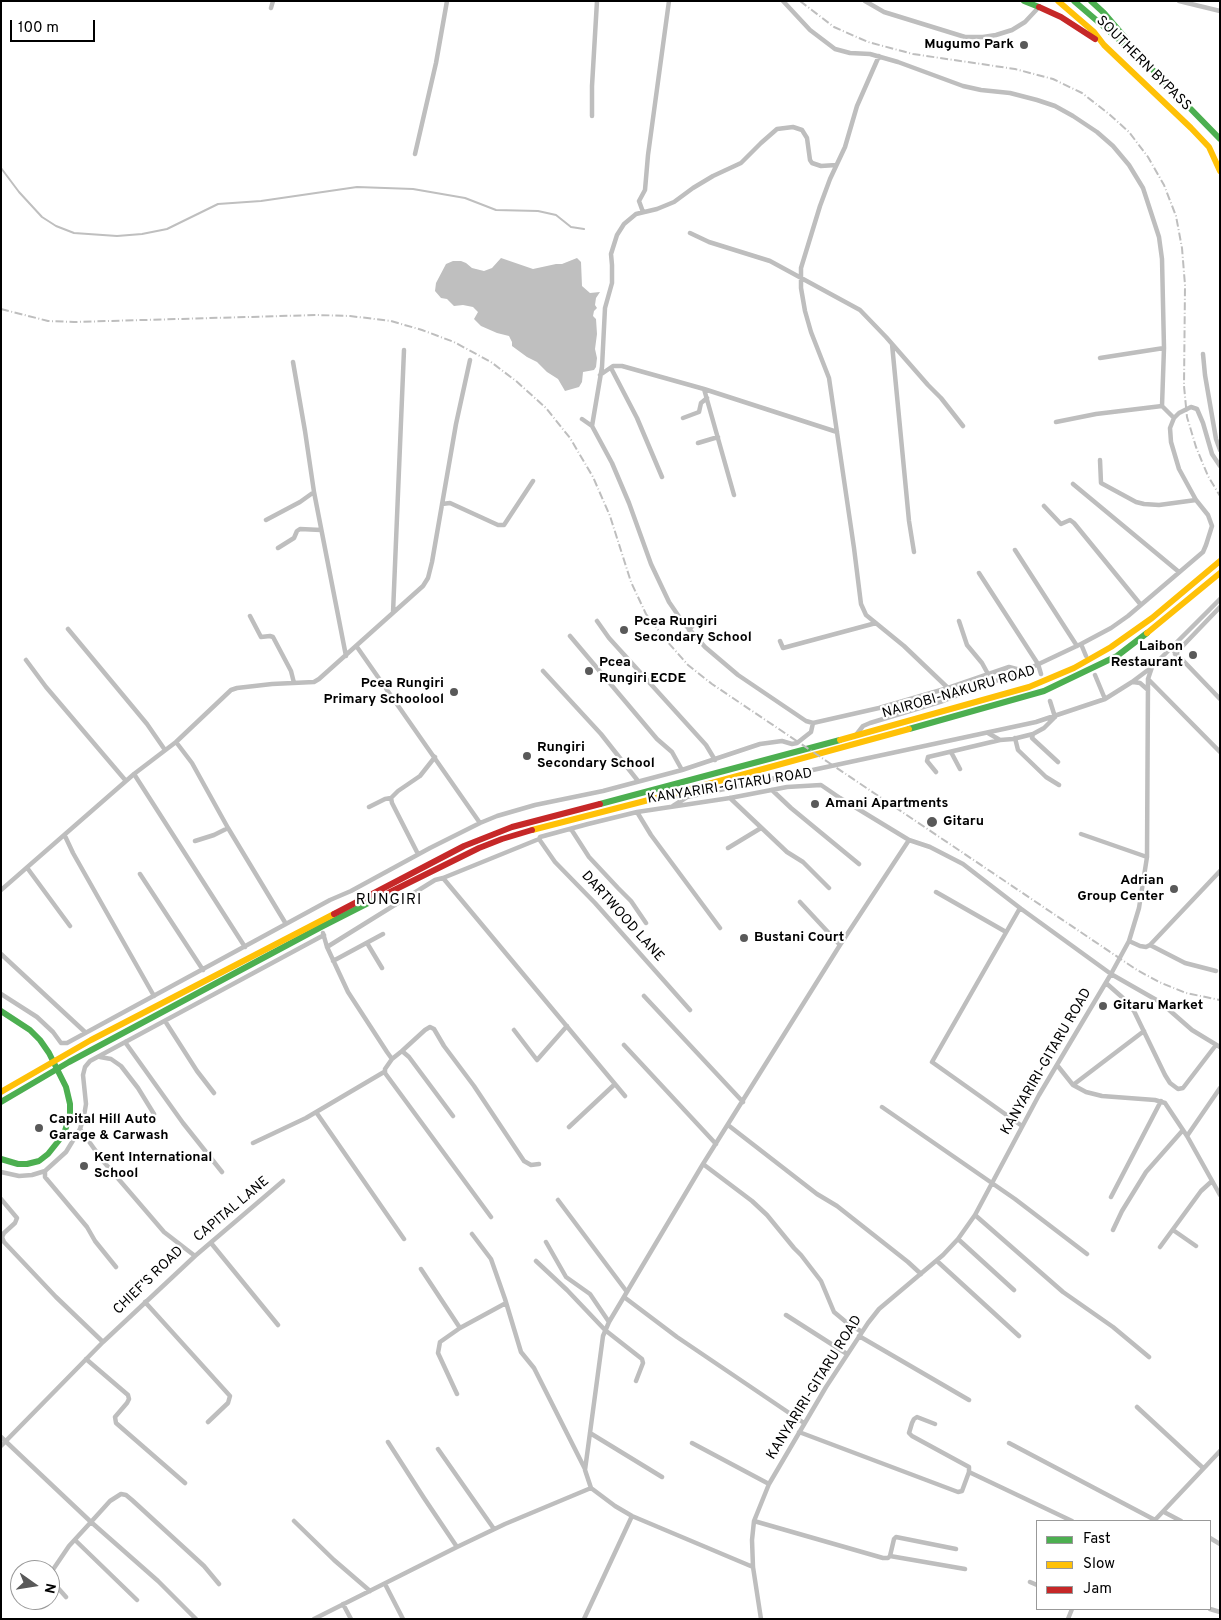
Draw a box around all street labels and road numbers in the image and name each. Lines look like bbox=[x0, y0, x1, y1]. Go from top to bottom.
street label: SOUTHERN BYPASS bbox=[1092, 13, 1194, 115]
street label: NAIROBI-NAKURU ROAD bbox=[880, 663, 1038, 723]
street label: KANYARIRI-GITARU ROAD bbox=[646, 766, 814, 808]
street label: DARTWOOD LANE bbox=[577, 868, 667, 966]
street label: KANYARIRI-GITARU ROAD bbox=[998, 986, 1096, 1138]
street label: CAPITAL LANE bbox=[191, 1174, 273, 1246]
street label: CHIEF'S ROAD bbox=[110, 1243, 188, 1319]
street label: KANYARIRI-GITARU ROAD bbox=[764, 1313, 866, 1463]

